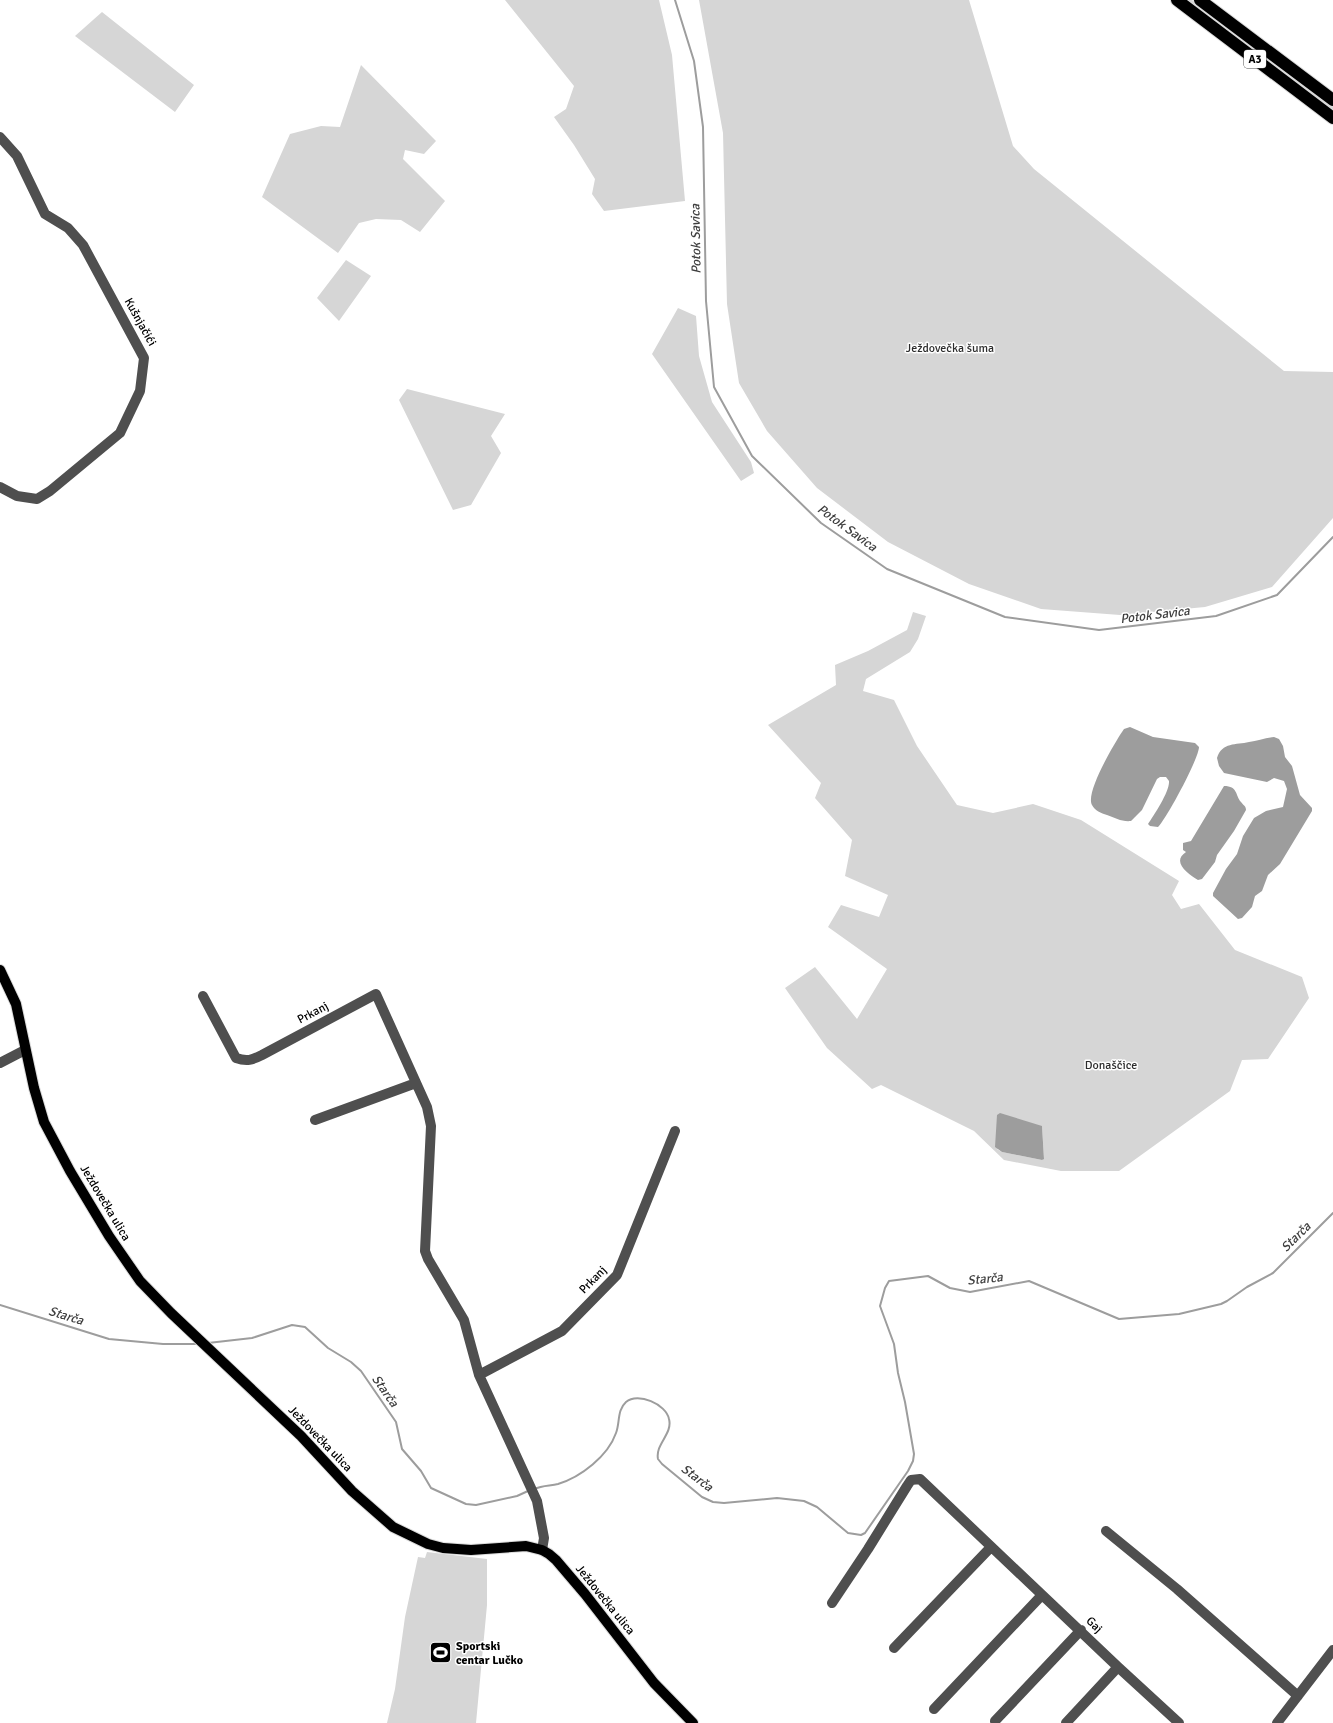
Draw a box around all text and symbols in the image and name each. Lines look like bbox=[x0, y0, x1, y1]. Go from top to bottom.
road number: A3 bbox=[1244, 50, 1266, 68]
water label: Potok Savica bbox=[687, 204, 705, 274]
street label: Kušnjačići bbox=[121, 295, 159, 349]
park label: Ježdovečka šuma bbox=[906, 341, 994, 356]
water label: Potok Savica bbox=[814, 501, 880, 555]
water label: Potok Savica bbox=[1119, 603, 1191, 627]
street label: Prkanj bbox=[295, 999, 331, 1027]
park label: Donaščice bbox=[1085, 1058, 1137, 1073]
street label: Ježdovečka ulica bbox=[76, 1162, 134, 1244]
water label: Starča bbox=[1278, 1218, 1315, 1255]
street label: Prkanj bbox=[576, 1263, 610, 1297]
water label: Starča bbox=[966, 1269, 1004, 1289]
water label: Starča bbox=[47, 1303, 86, 1329]
water label: Starča bbox=[368, 1372, 402, 1411]
street label: Ježdovečka ulica bbox=[285, 1403, 355, 1475]
water label: Starča bbox=[678, 1461, 716, 1495]
street label: Ježdovečka ulica bbox=[572, 1562, 638, 1638]
street label: Gaj bbox=[1083, 1614, 1105, 1636]
place label: Sportski centar Lučko bbox=[456, 1639, 523, 1668]
sports icon: Sportski centar Lučko bbox=[428, 1640, 454, 1666]

